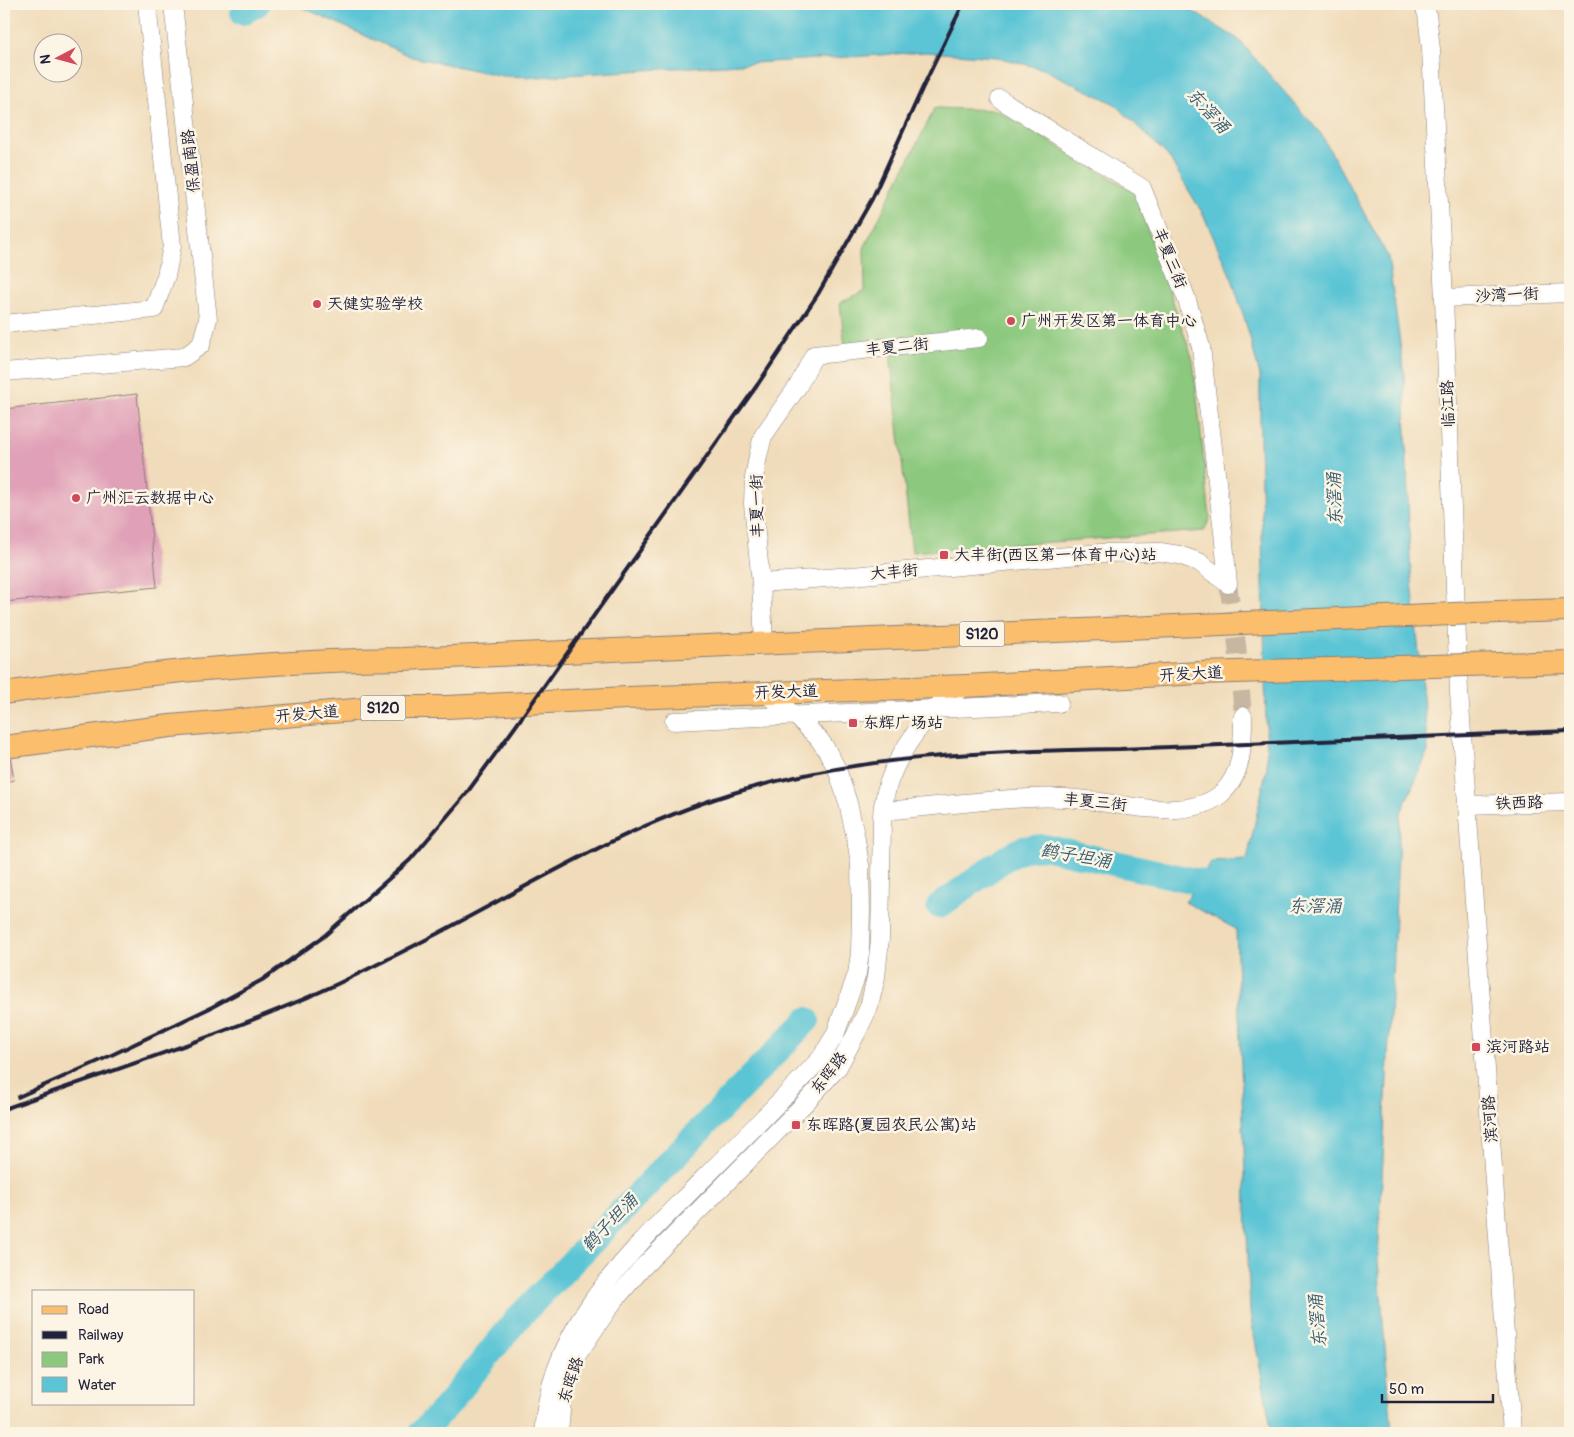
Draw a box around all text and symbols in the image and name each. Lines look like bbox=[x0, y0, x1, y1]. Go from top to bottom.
north arrow bbox=[32, 32, 82, 82]
text: N bbox=[37, 54, 55, 65]
water label: 东滘涌 bbox=[1181, 83, 1235, 140]
street label: 保盈南路 bbox=[178, 128, 204, 194]
street label: 丰夏三街 bbox=[1149, 225, 1191, 291]
street label: 沙湾一街 bbox=[1475, 283, 1539, 307]
place label: 天健实验学校 bbox=[327, 294, 423, 314]
marker: 天健实验学校 bbox=[311, 298, 323, 310]
place label: 广州开发区第一体育中心 bbox=[1021, 311, 1197, 331]
marker: 广州开发区第一体育中心 bbox=[1005, 315, 1017, 327]
street label: 丰夏二街 bbox=[864, 334, 930, 360]
street label: 临江路 bbox=[1437, 380, 1459, 428]
water label: 东滘涌 bbox=[1323, 471, 1347, 526]
street label: 丰夏一街 bbox=[746, 474, 768, 538]
place label: 广州汇云数据中心 bbox=[86, 488, 214, 508]
marker: 广州汇云数据中心 bbox=[70, 492, 82, 504]
place label: 大丰街(西区第一体育中心)站 bbox=[954, 545, 1157, 565]
marker: 大丰街(西区第一体育中心)站 bbox=[938, 549, 950, 561]
street label: 大丰街 bbox=[869, 560, 919, 584]
road number: S120 bbox=[960, 622, 1004, 646]
street label: 开发大道 bbox=[1159, 662, 1223, 686]
street label: 开发大道 bbox=[754, 681, 818, 703]
road number: S120 bbox=[360, 696, 406, 720]
street label: 开发大道 bbox=[274, 701, 340, 727]
place label: 东辉广场站 bbox=[863, 713, 943, 733]
marker: 东辉广场站 bbox=[847, 717, 859, 729]
street label: 丰夏三街 bbox=[1062, 789, 1128, 815]
street label: 铁西路 bbox=[1495, 792, 1543, 814]
water label: 鹤子坦涌 bbox=[1039, 838, 1114, 874]
water label: 东滘涌 bbox=[1288, 895, 1343, 918]
place label: 滨河路站 bbox=[1486, 1037, 1550, 1057]
marker: 滨河路站 bbox=[1470, 1041, 1482, 1053]
street label: 东晖路 bbox=[806, 1048, 852, 1098]
street label: 滨河路 bbox=[1478, 1094, 1502, 1144]
place label: 东晖路(夏园农民公寓)站 bbox=[806, 1115, 977, 1135]
marker: 东晖路(夏园农民公寓)站 bbox=[790, 1119, 802, 1131]
water label: 鹤子坦涌 bbox=[577, 1188, 644, 1257]
legend bbox=[32, 1290, 195, 1404]
water label: 东滘涌 bbox=[1304, 1292, 1332, 1349]
text: Road bbox=[78, 1300, 109, 1319]
text: Railway bbox=[78, 1326, 124, 1345]
text: Park bbox=[78, 1350, 105, 1369]
street label: 东晖路 bbox=[554, 1354, 588, 1406]
scale bar bbox=[1382, 1372, 1493, 1404]
text: Water bbox=[78, 1376, 117, 1395]
text: 50 m bbox=[1389, 1380, 1424, 1399]

